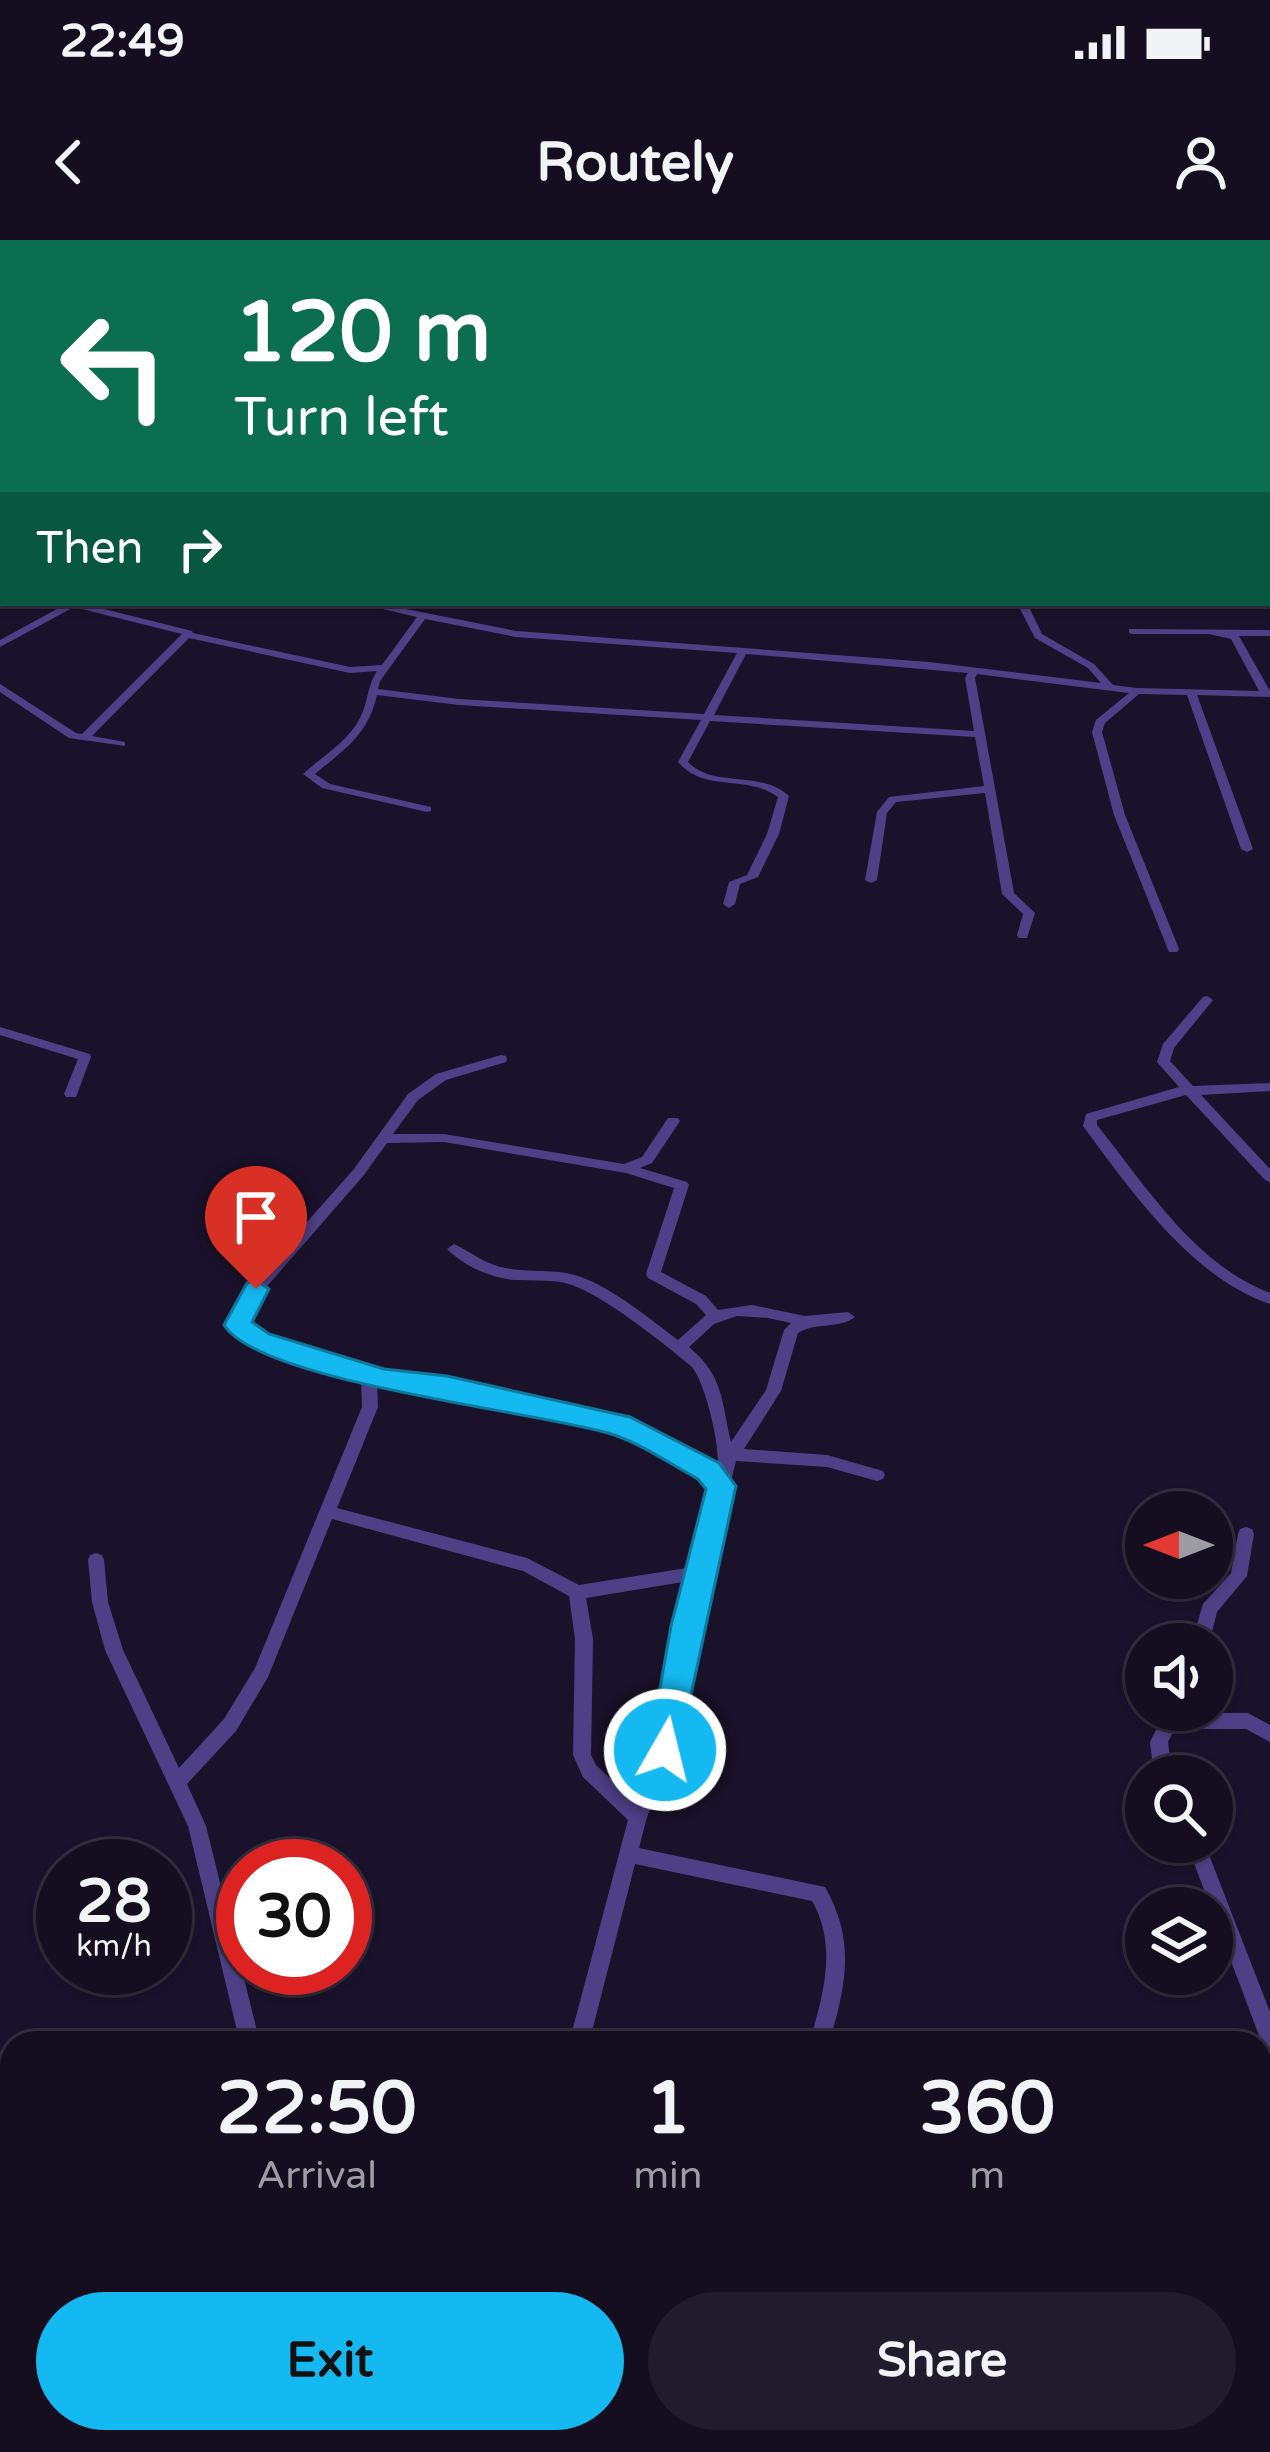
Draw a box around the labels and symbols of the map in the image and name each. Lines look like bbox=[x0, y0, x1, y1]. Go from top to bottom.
pin bbox=[205, 1166, 307, 1289]
north arrow bbox=[1125, 1491, 1233, 1599]
position arrow bbox=[602, 1687, 728, 1813]
speed limit sign: 30 bbox=[216, 1839, 372, 1995]

